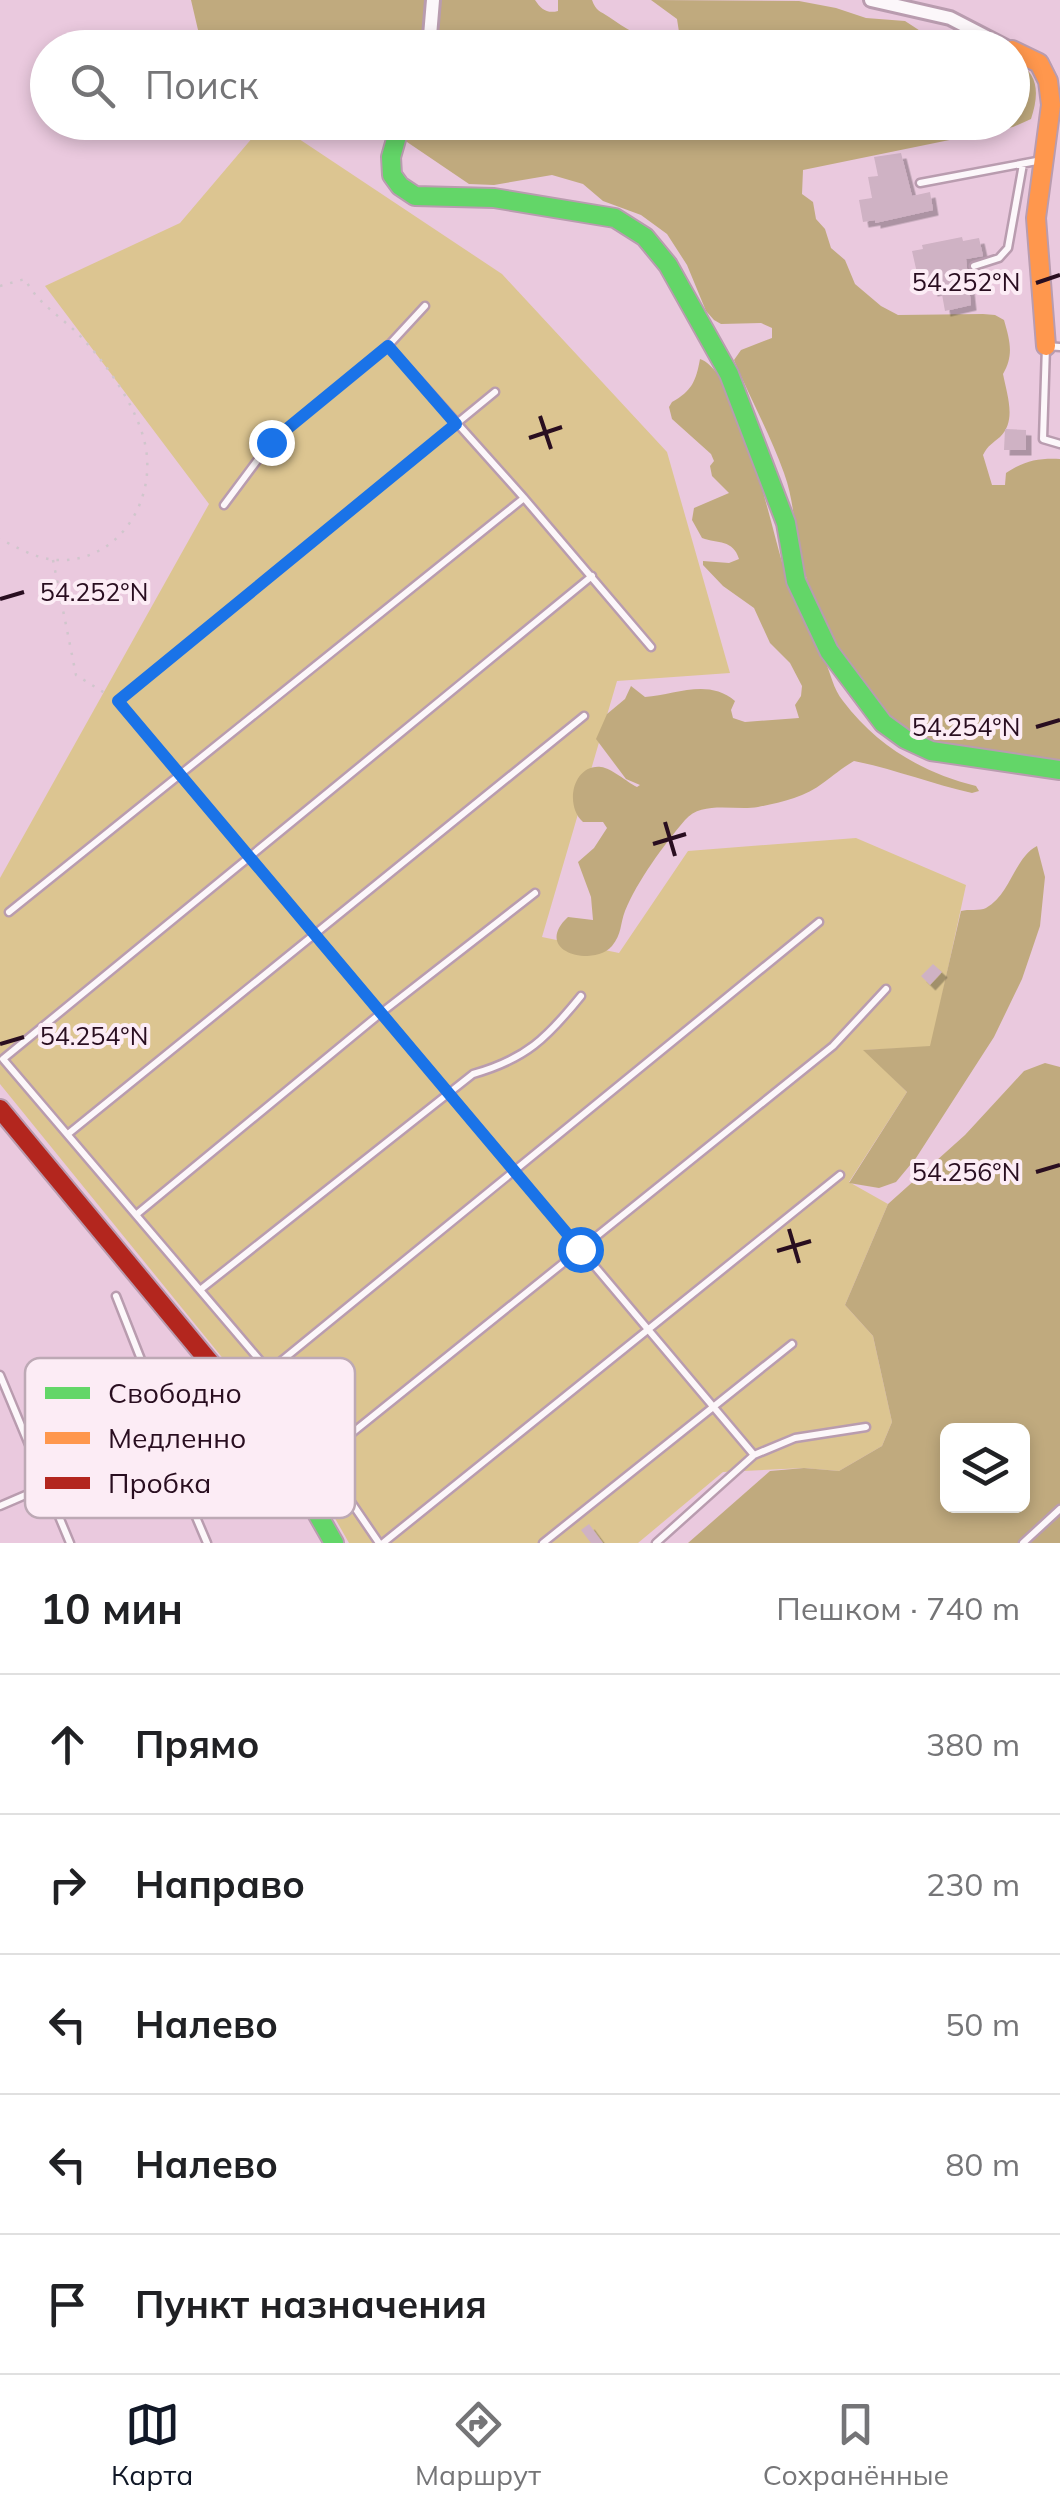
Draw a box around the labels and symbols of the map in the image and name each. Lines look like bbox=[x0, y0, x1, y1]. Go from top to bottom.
text: 54.252°N bbox=[912, 266, 1020, 297]
route end bbox=[249, 420, 295, 466]
text: 54.252°N bbox=[40, 576, 148, 607]
text: 54.254°N bbox=[912, 711, 1020, 742]
text: 54.254°N bbox=[40, 1020, 148, 1051]
text: 54.256°N bbox=[912, 1156, 1020, 1187]
route start bbox=[558, 1227, 604, 1273]
legend bbox=[25, 1358, 355, 1518]
text: Свободно bbox=[108, 1375, 242, 1410]
text: Медленно bbox=[108, 1420, 246, 1455]
text: Пробка bbox=[108, 1465, 211, 1500]

